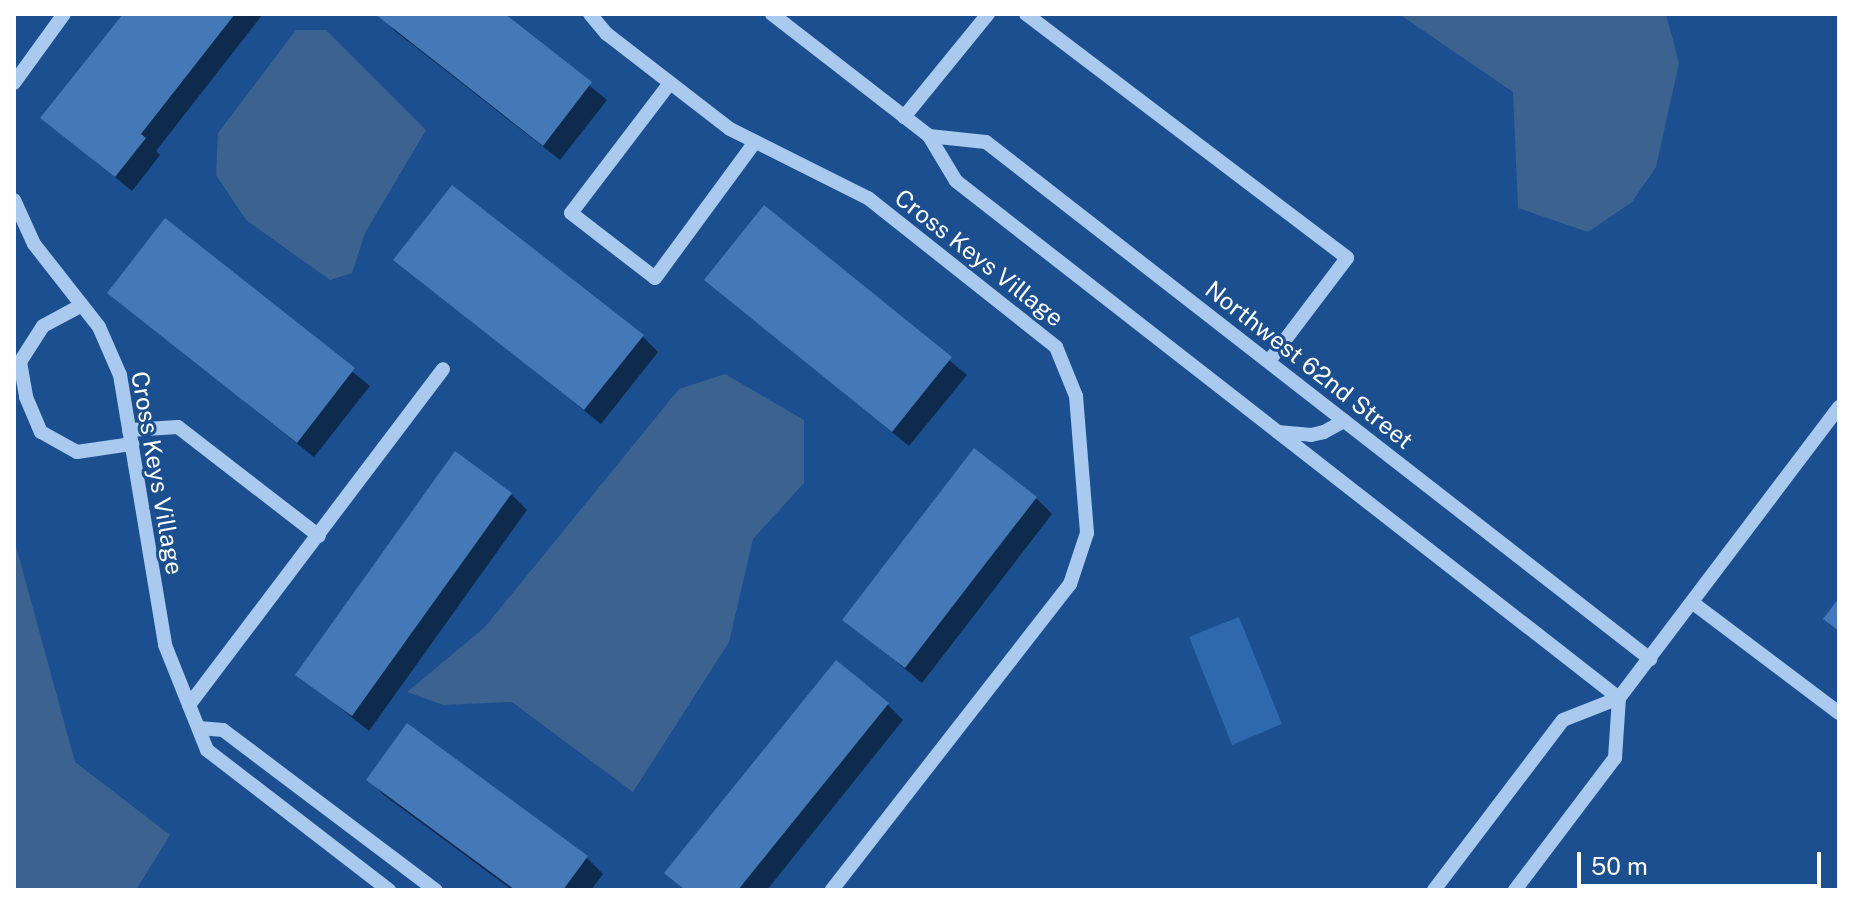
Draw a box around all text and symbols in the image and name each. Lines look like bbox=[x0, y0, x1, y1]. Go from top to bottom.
street label: Cross Keys Village bbox=[889, 183, 1069, 333]
street label: Northwest 62nd Street bbox=[1199, 275, 1419, 455]
street label: Cross Keys Village bbox=[125, 369, 189, 577]
scale bar bbox=[1581, 836, 1825, 886]
text: 50 m bbox=[1591, 852, 1648, 880]

